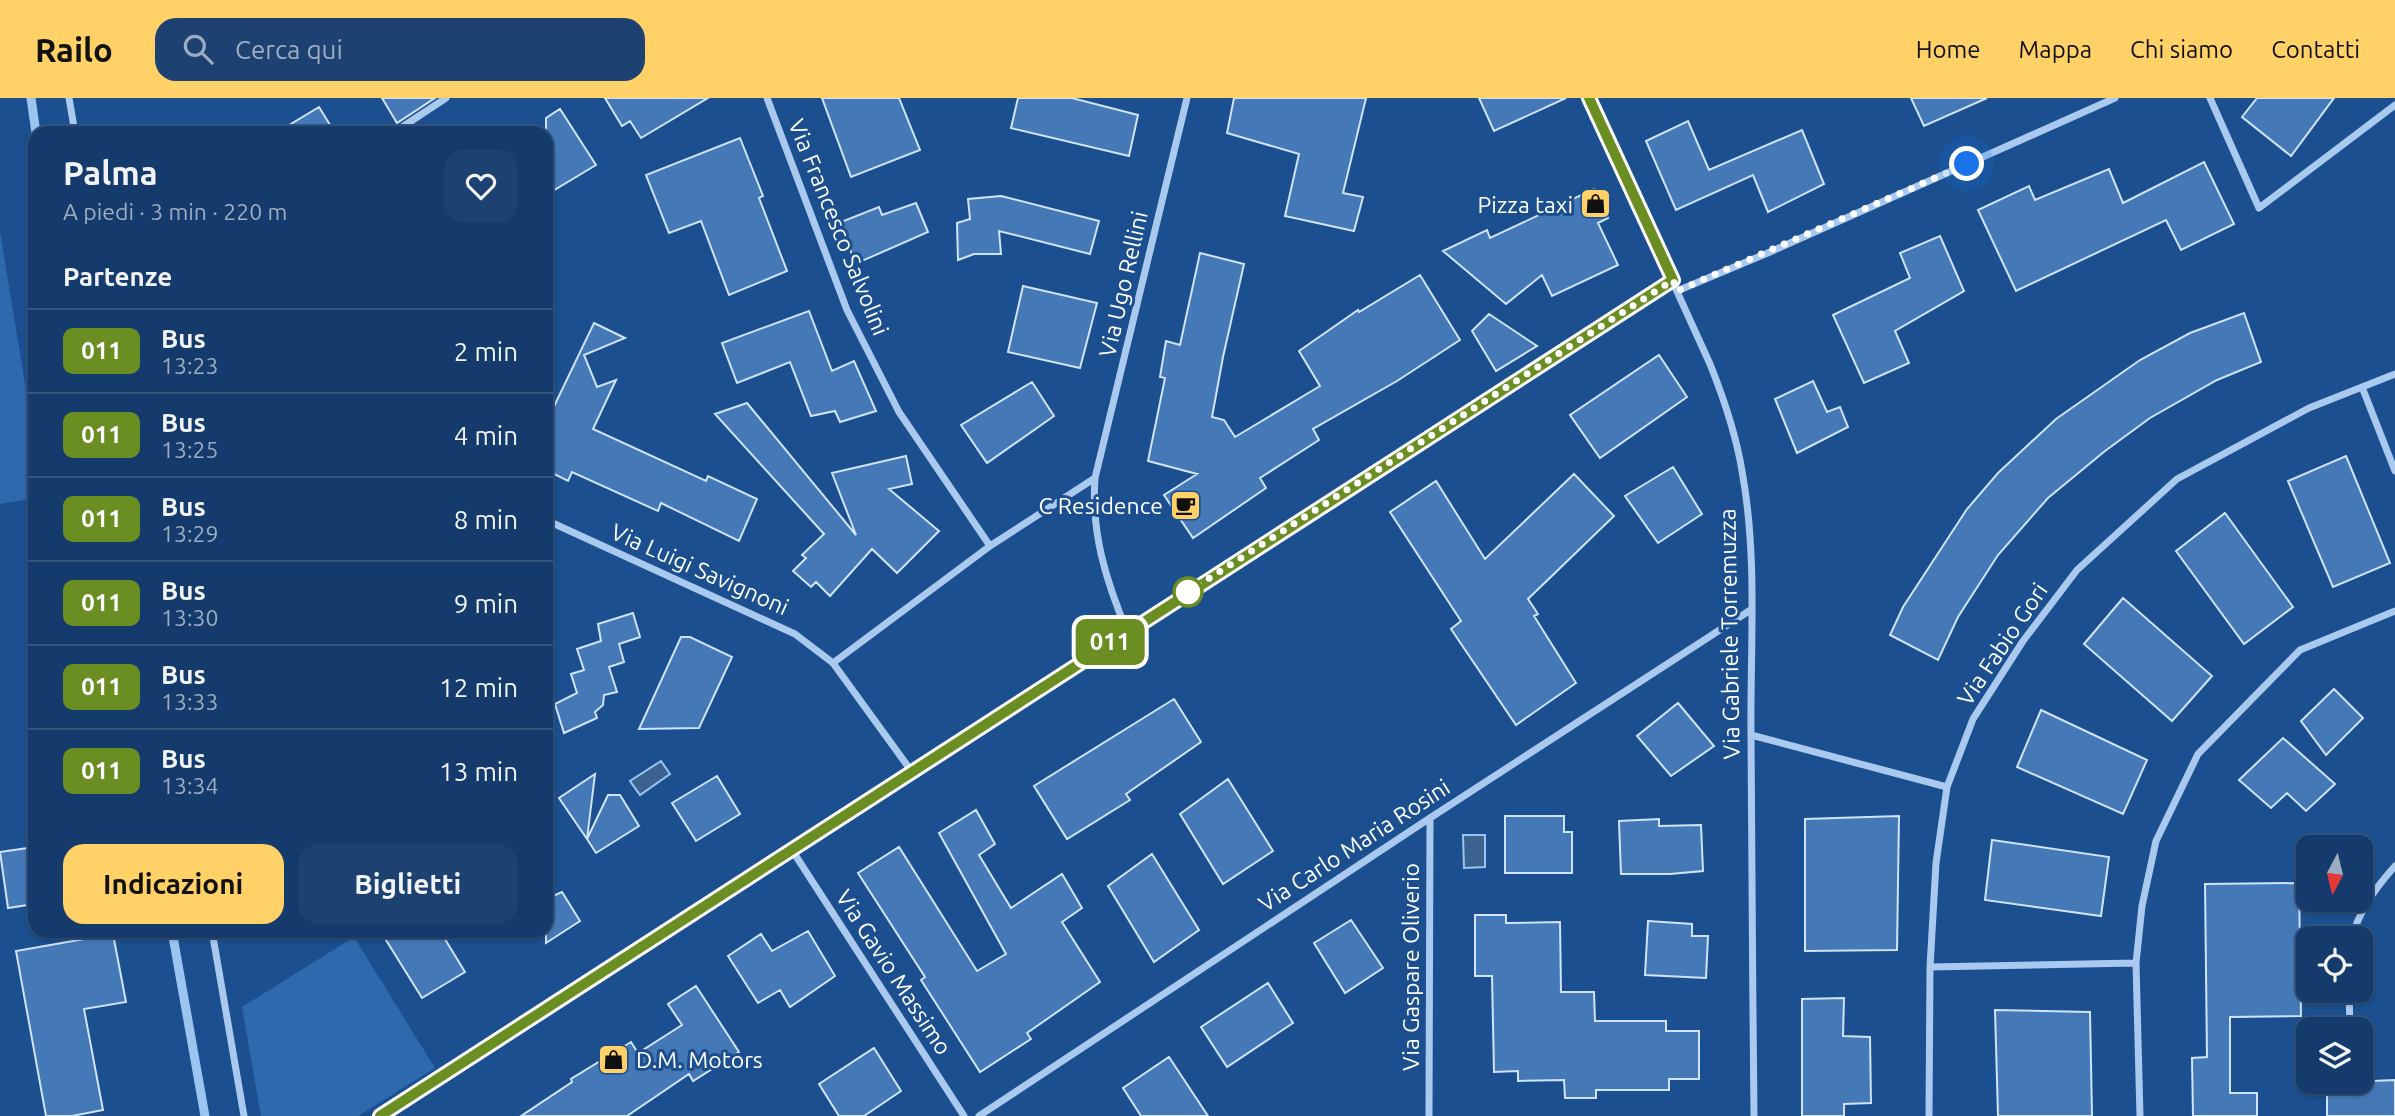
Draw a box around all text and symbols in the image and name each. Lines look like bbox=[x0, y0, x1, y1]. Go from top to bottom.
search box bbox=[155, 18, 645, 81]
icon: search bbox=[179, 30, 217, 68]
text: Railo bbox=[35, 31, 113, 68]
text: Cerca qui bbox=[235, 35, 343, 64]
text: Home bbox=[1916, 36, 1980, 63]
text: Mappa bbox=[2018, 36, 2092, 63]
text: Chi siamo bbox=[2130, 36, 2233, 63]
text: Contatti bbox=[2271, 36, 2360, 63]
street label: Via Francesco Salvolini bbox=[784, 115, 894, 339]
your location bbox=[1949, 146, 1984, 181]
button: heart bbox=[444, 149, 518, 223]
text: Palma bbox=[63, 154, 158, 191]
shop icon: Pizza taxi bbox=[1579, 187, 1613, 221]
place label: Pizza taxi bbox=[1477, 192, 1573, 217]
text: A piedi · 3 min · 220 m bbox=[63, 199, 287, 224]
street label: Via Ugo Rellini bbox=[1094, 209, 1152, 359]
text: Partenze bbox=[63, 262, 172, 291]
text: Bus bbox=[161, 324, 206, 353]
text: 011 bbox=[81, 337, 122, 364]
text: 2 min bbox=[454, 337, 518, 366]
text: 13:23 bbox=[161, 353, 219, 378]
text: Bus bbox=[161, 408, 206, 437]
text: 011 bbox=[81, 421, 122, 448]
text: 4 min bbox=[454, 421, 518, 450]
text: 13:25 bbox=[161, 437, 219, 462]
cafe icon: C Residence bbox=[1169, 488, 1203, 522]
text: Bus bbox=[161, 492, 206, 521]
place label: C Residence bbox=[1038, 493, 1163, 518]
text: 011 bbox=[81, 505, 122, 532]
text: 8 min bbox=[454, 505, 518, 534]
street label: Via Gabriele Torremuzza bbox=[1714, 508, 1744, 760]
street label: Via Luigi Savignoni bbox=[607, 519, 793, 619]
text: 13:29 bbox=[161, 521, 219, 546]
text: Bus bbox=[161, 576, 206, 605]
unlabelled marker bbox=[1173, 577, 1203, 607]
street label: Via Fabio Gori bbox=[1952, 578, 2052, 710]
text: 011 bbox=[81, 589, 122, 616]
text: 9 min bbox=[454, 589, 518, 618]
text: 13:30 bbox=[161, 605, 219, 630]
line badge: 011 bbox=[1070, 619, 1150, 665]
text: 011 bbox=[1090, 628, 1130, 655]
text: Bus bbox=[161, 660, 206, 689]
text: 011 bbox=[81, 673, 122, 700]
text: 12 min bbox=[439, 673, 518, 702]
text: 13:33 bbox=[161, 689, 219, 714]
text: Bus bbox=[161, 744, 206, 773]
text: 011 bbox=[81, 757, 122, 784]
text: 13 min bbox=[439, 757, 518, 786]
text: 13:34 bbox=[161, 773, 219, 798]
street label: Via Carlo Maria Rosini bbox=[1254, 774, 1454, 916]
north arrow bbox=[2296, 835, 2373, 912]
map controls bbox=[2296, 835, 2373, 1094]
button: Indicazioni bbox=[63, 844, 284, 924]
button: Biglietti bbox=[298, 844, 518, 924]
street label: Via Gaspare Oliverio bbox=[1398, 863, 1423, 1071]
street label: Via Gavio Massimo bbox=[831, 885, 957, 1059]
button: locate bbox=[2296, 926, 2373, 1003]
button: layers bbox=[2296, 1017, 2373, 1094]
shop icon: D.M. Motors bbox=[596, 1042, 630, 1076]
place label: D.M. Motors bbox=[636, 1047, 763, 1072]

